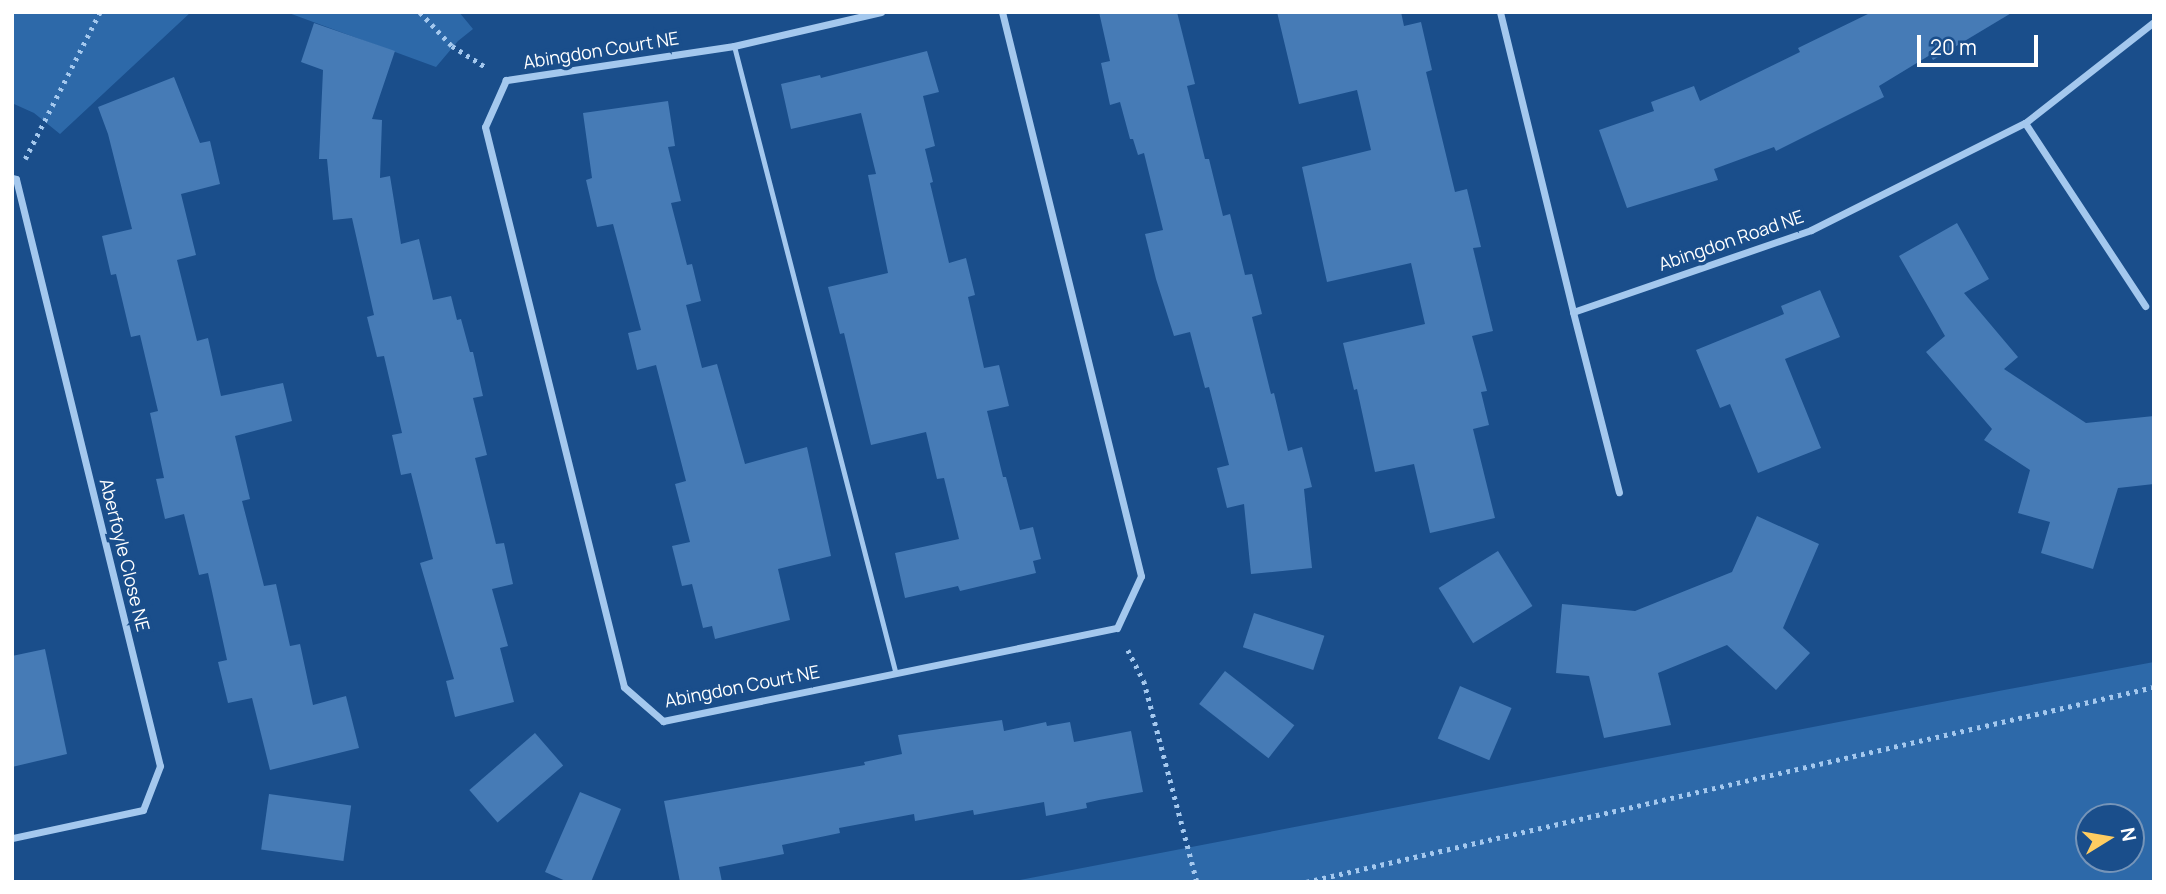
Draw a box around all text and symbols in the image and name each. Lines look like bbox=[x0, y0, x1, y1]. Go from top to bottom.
scale bar bbox=[1921, 21, 2042, 65]
street label: Abingdon Court NE bbox=[522, 27, 680, 73]
text: 20 m bbox=[1930, 33, 1977, 61]
street label: Abingdon Road NE bbox=[1656, 205, 1806, 275]
street label: Aberfoyle Close NE bbox=[96, 476, 154, 634]
street label: Abingdon Court NE bbox=[663, 660, 821, 712]
north arrow bbox=[2075, 803, 2145, 873]
text: N bbox=[2115, 825, 2143, 844]

